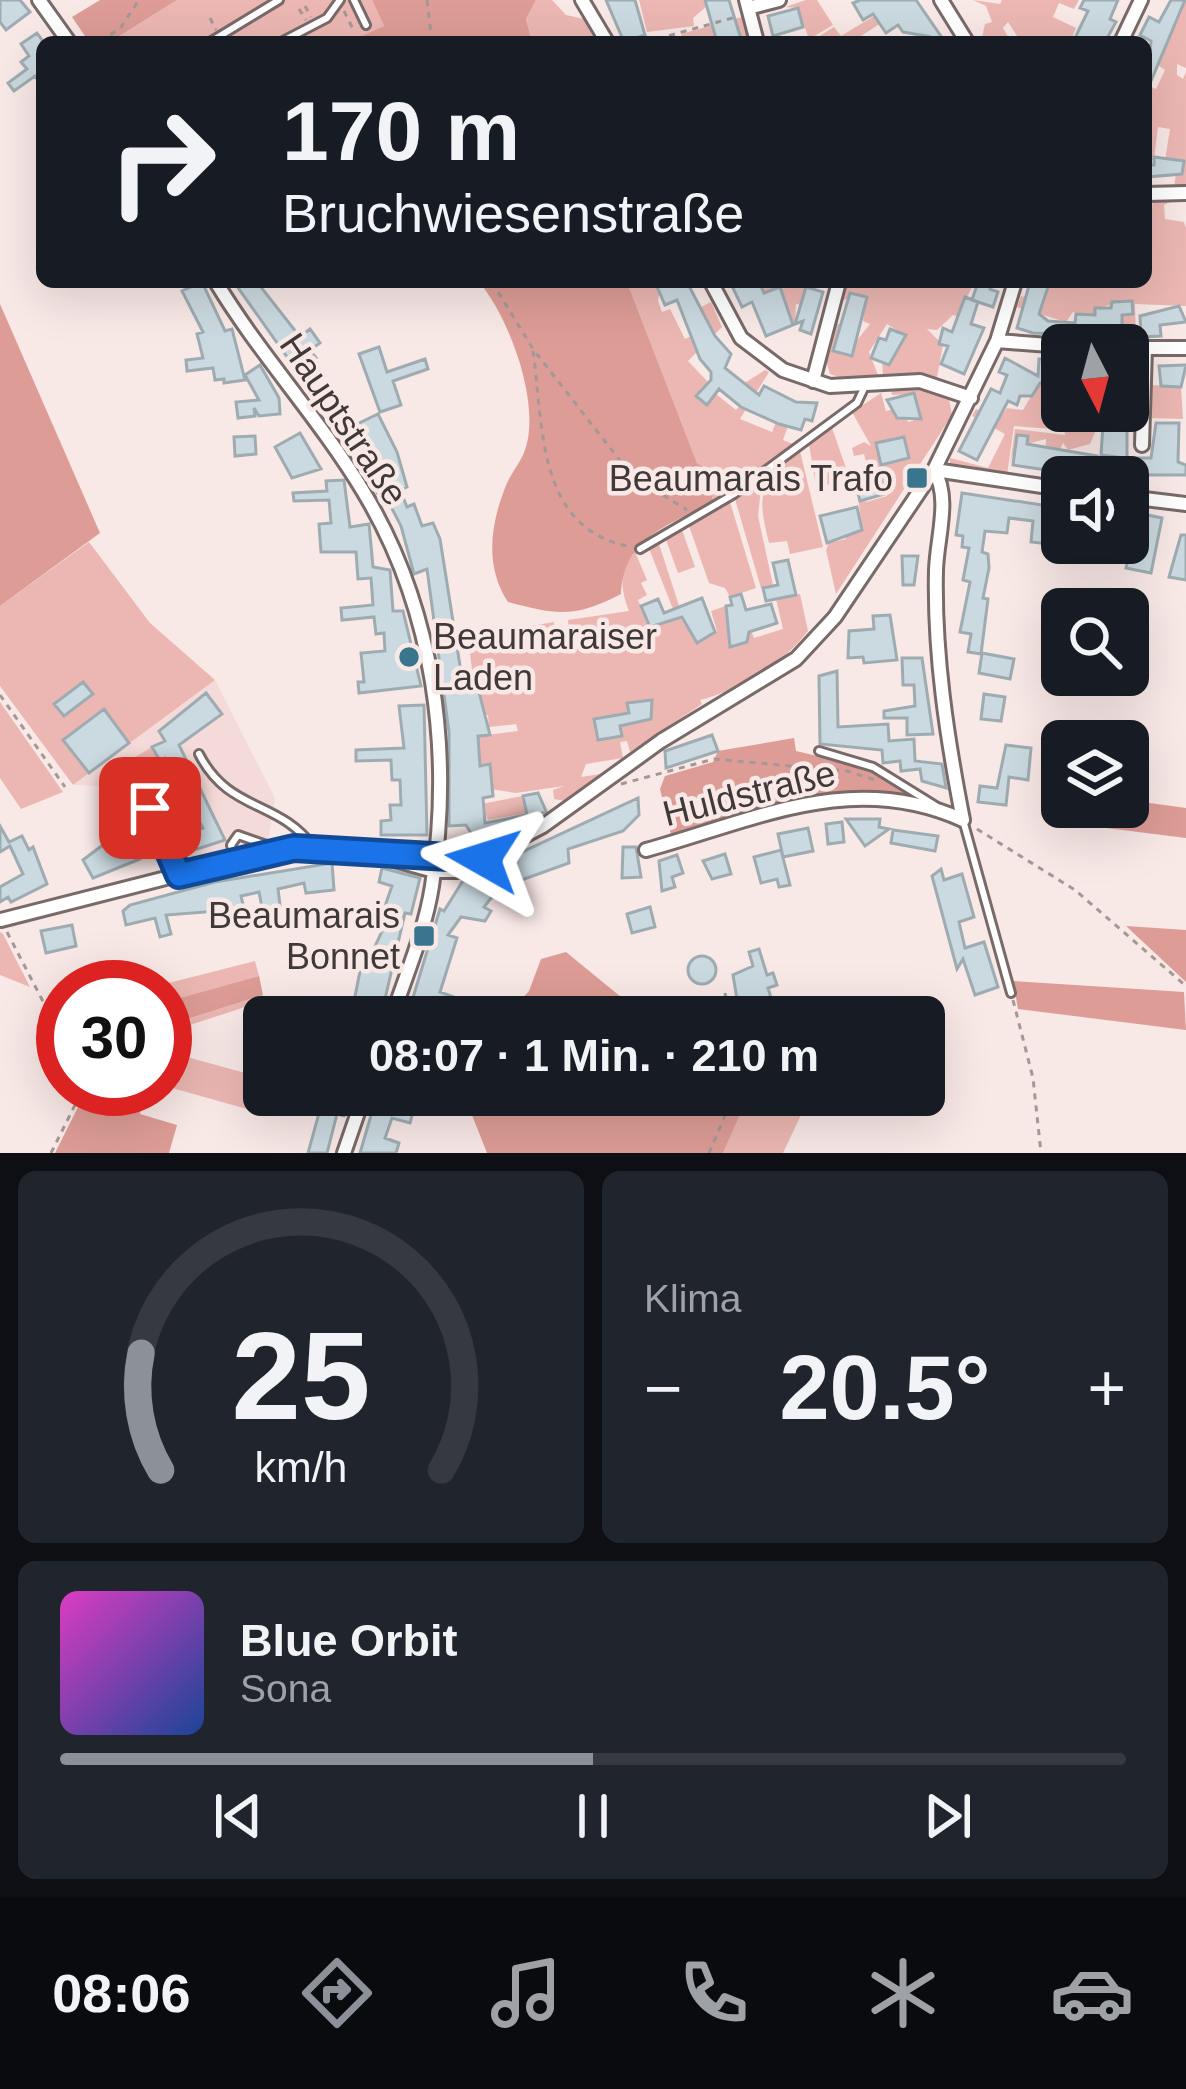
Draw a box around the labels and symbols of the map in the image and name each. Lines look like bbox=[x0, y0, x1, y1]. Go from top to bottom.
north arrow bbox=[1041, 324, 1149, 432]
street label: Hauptstraße bbox=[272, 325, 416, 513]
place label: Beaumarais Trafo bbox=[609, 458, 893, 499]
marker: Beaumarais Trafo bbox=[904, 465, 930, 491]
place label: Beaumaraiser Laden bbox=[433, 616, 657, 698]
marker: Beaumaraiser Laden bbox=[396, 644, 422, 670]
street label: Huldstraße bbox=[659, 752, 839, 834]
pin bbox=[99, 757, 201, 859]
position arrow bbox=[420, 796, 546, 922]
place label: Beaumarais Bonnet bbox=[208, 895, 400, 977]
marker: Beaumarais Bonnet bbox=[411, 923, 437, 949]
speed limit sign: 30 bbox=[36, 960, 192, 1116]

